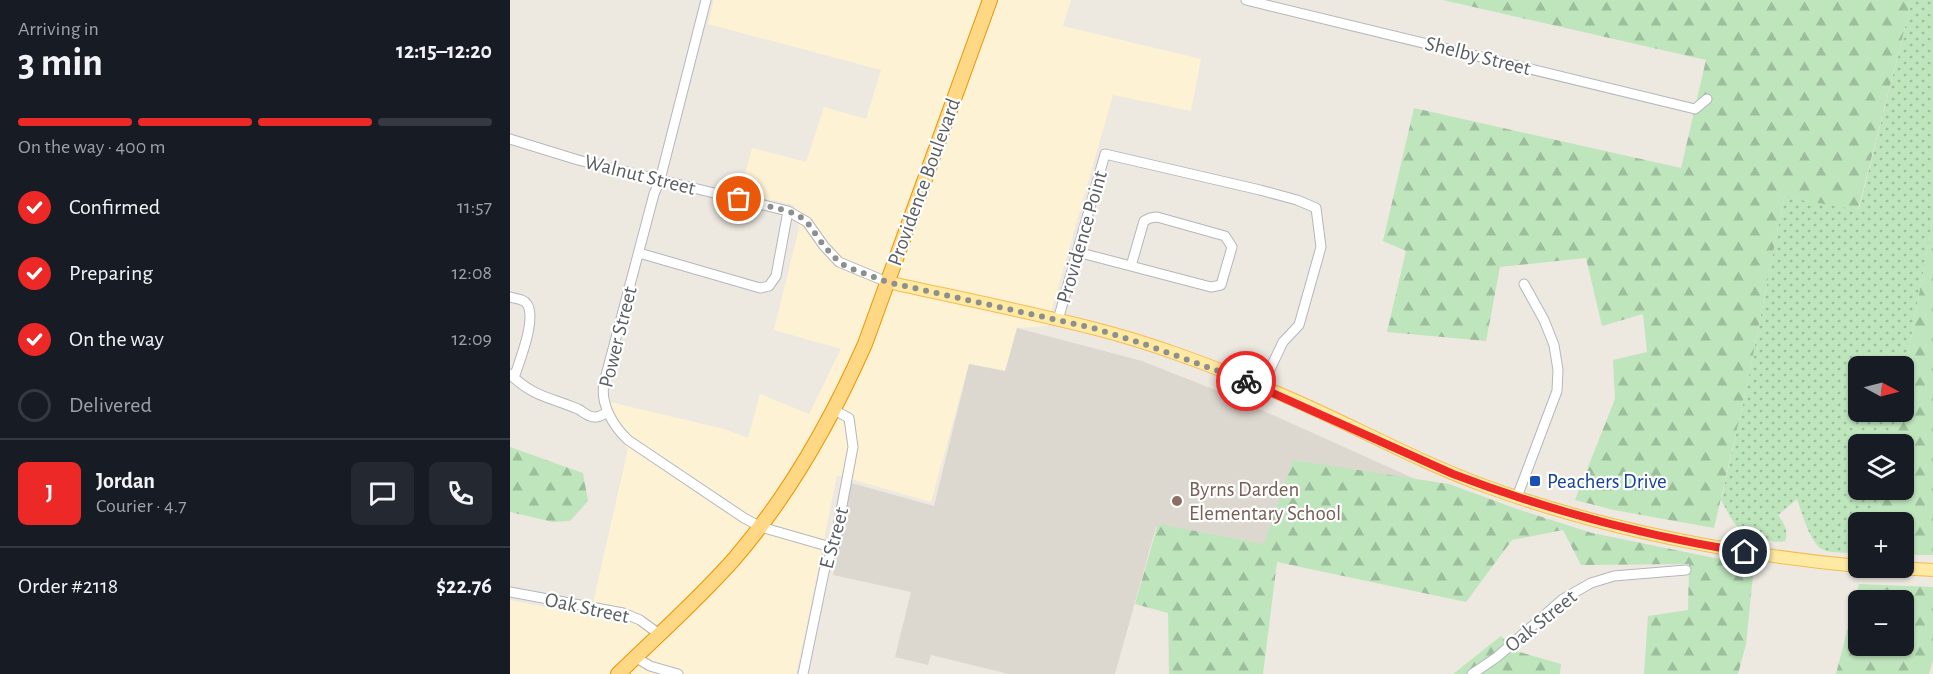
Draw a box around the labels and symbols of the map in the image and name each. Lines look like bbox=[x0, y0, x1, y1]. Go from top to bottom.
street label: Shelby Street bbox=[1423, 33, 1533, 79]
street label: Providence Boulevard bbox=[884, 95, 964, 269]
street label: Walnut Street bbox=[582, 151, 698, 199]
street label: Providence Point bbox=[1053, 168, 1111, 306]
pin bbox=[713, 173, 764, 224]
street label: Power Street bbox=[595, 284, 641, 390]
courier bbox=[1216, 351, 1276, 411]
north arrow bbox=[1848, 356, 1914, 422]
place label: Peachers Drive bbox=[1547, 471, 1667, 492]
marker: Peachers Drive bbox=[1528, 474, 1542, 488]
place label: Byrns Darden Elementary School bbox=[1189, 479, 1341, 524]
marker: Byrns Darden Elementary School bbox=[1170, 494, 1184, 508]
street label: E Street bbox=[816, 505, 852, 571]
pin bbox=[1719, 526, 1770, 577]
street label: Oak Street bbox=[1501, 586, 1581, 656]
street label: Oak Street bbox=[543, 589, 631, 627]

